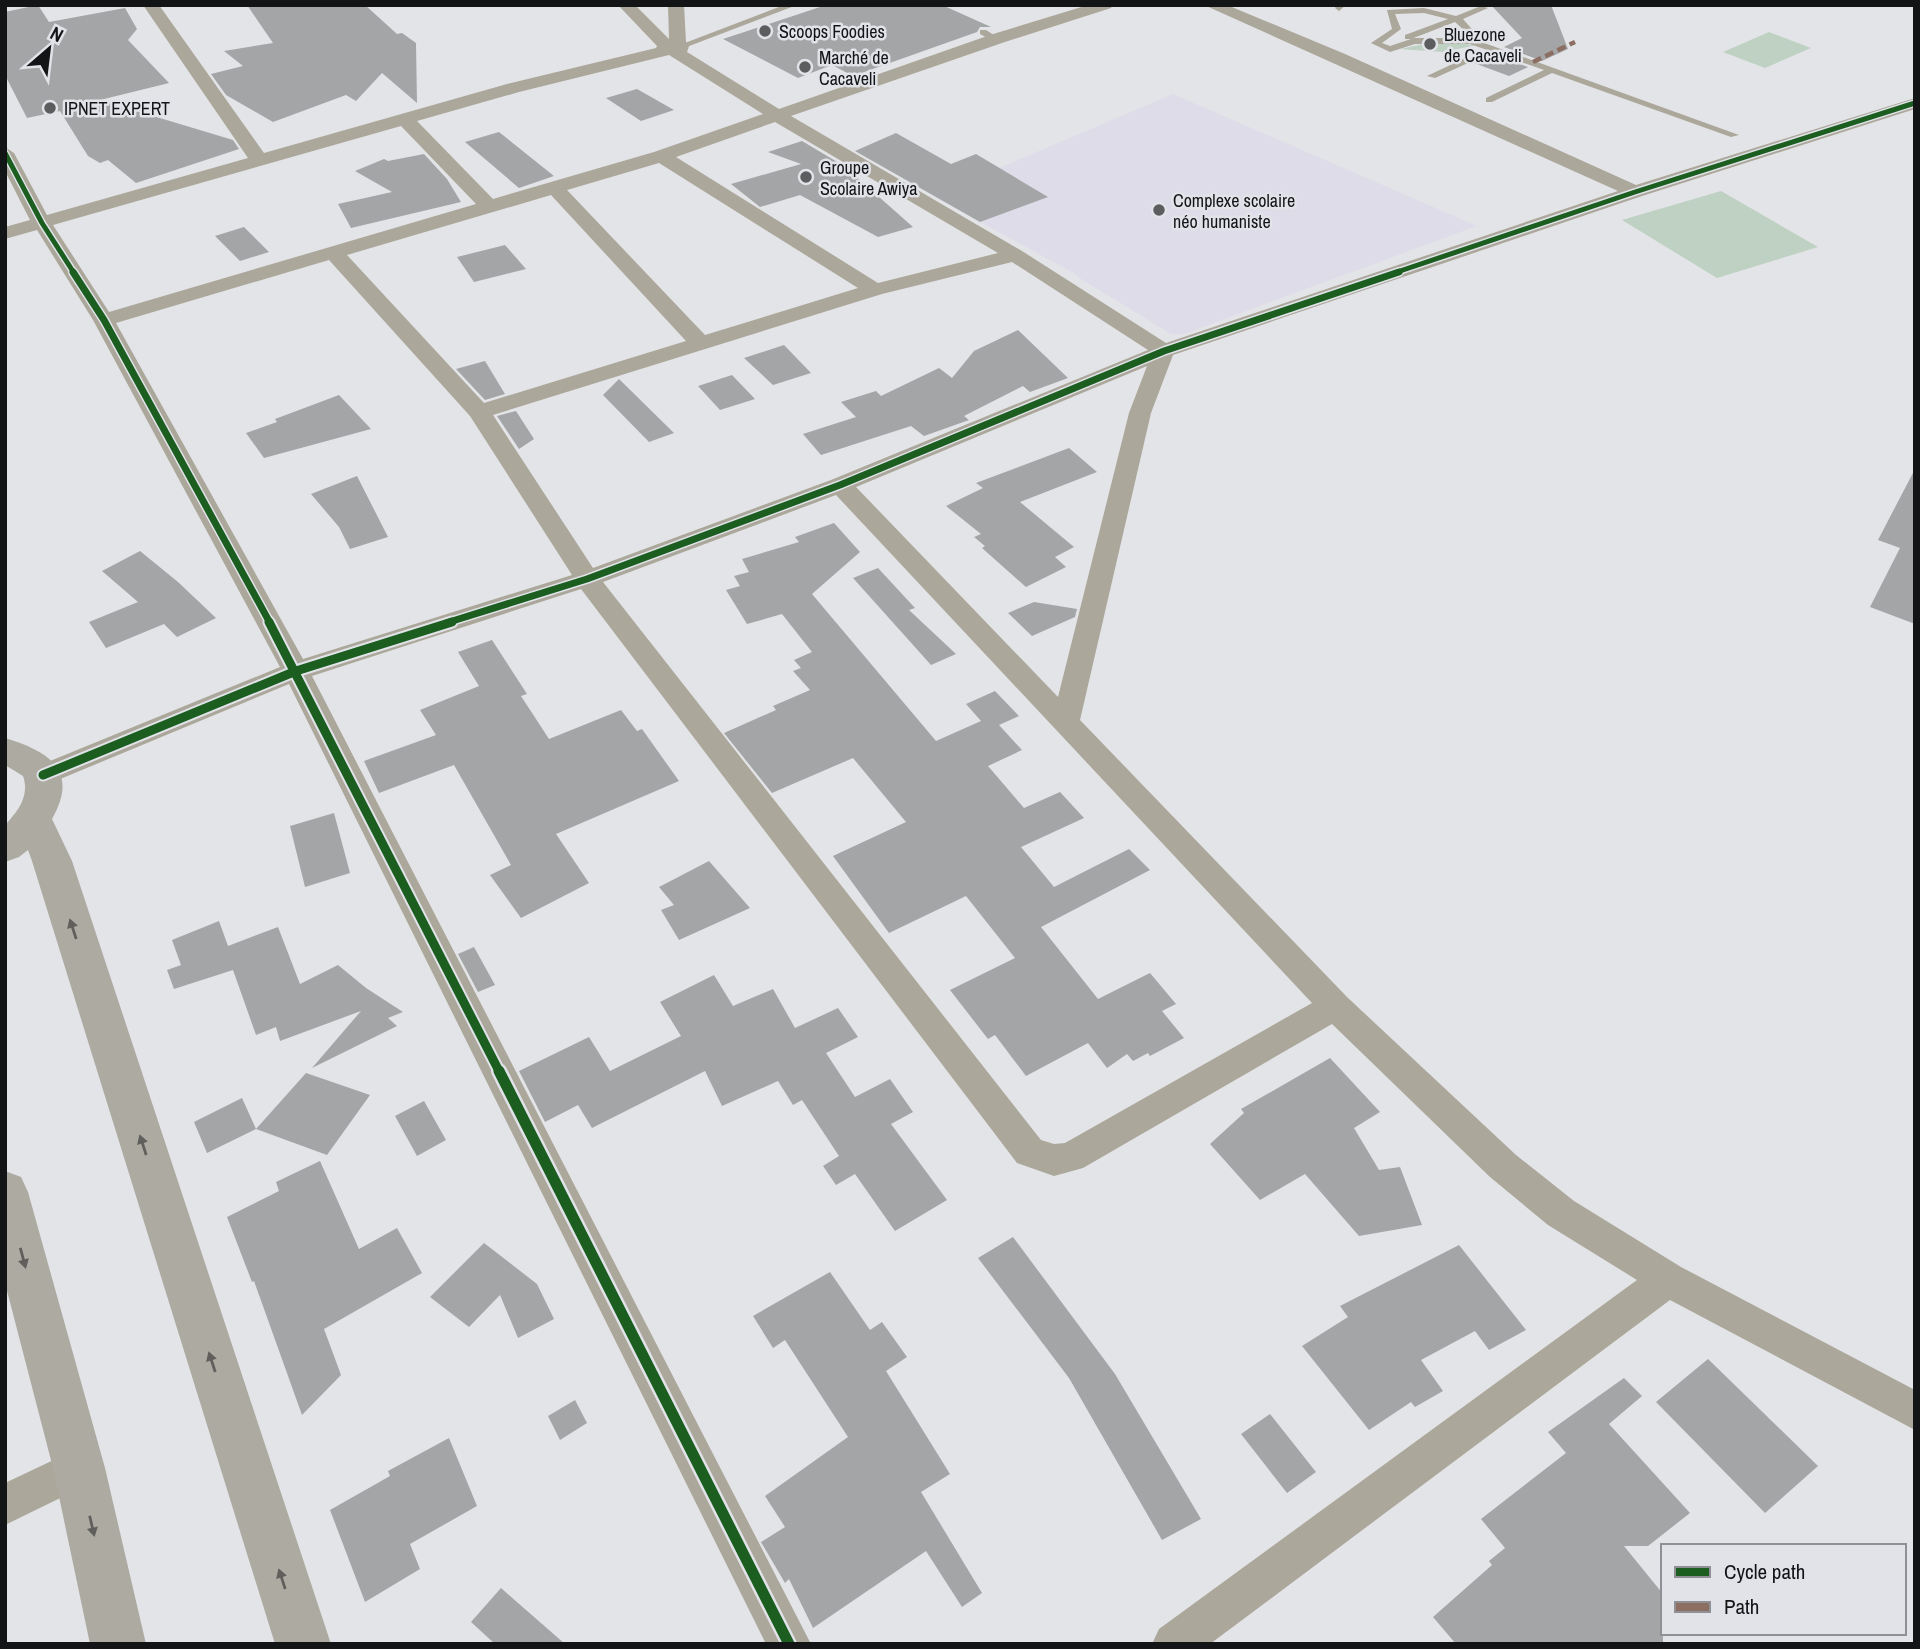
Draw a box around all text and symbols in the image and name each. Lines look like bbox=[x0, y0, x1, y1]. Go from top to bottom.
north arrow bbox=[14, 14, 84, 84]
place label: Scoops Foodies bbox=[779, 19, 885, 44]
text: N bbox=[46, 20, 68, 48]
place label: Bluezone de Cacaveli bbox=[1444, 22, 1522, 68]
marker: Scoops Foodies bbox=[757, 23, 773, 39]
marker: Bluezone de Cacaveli bbox=[1422, 36, 1438, 52]
place label: Marché de Cacaveli bbox=[819, 45, 889, 91]
marker: Marché de Cacaveli bbox=[797, 59, 813, 75]
place label: IPNET EXPERT bbox=[64, 96, 170, 121]
marker: IPNET EXPERT bbox=[42, 100, 58, 116]
place label: Groupe Scolaire Awiya bbox=[820, 155, 917, 201]
marker: Groupe Scolaire Awiya bbox=[798, 169, 814, 185]
place label: Complexe scolaire néo humaniste bbox=[1173, 188, 1295, 234]
marker: Complexe scolaire néo humaniste bbox=[1151, 202, 1167, 218]
one-way arrow bbox=[68, 918, 78, 939]
one-way arrow bbox=[137, 1135, 148, 1156]
one-way arrow bbox=[18, 1247, 29, 1269]
one-way arrow bbox=[207, 1351, 217, 1372]
one-way arrow bbox=[86, 1515, 97, 1537]
legend bbox=[1661, 1544, 1906, 1635]
text: Cycle path bbox=[1724, 1557, 1805, 1586]
one-way arrow bbox=[276, 1568, 286, 1589]
text: Path bbox=[1724, 1592, 1759, 1621]

